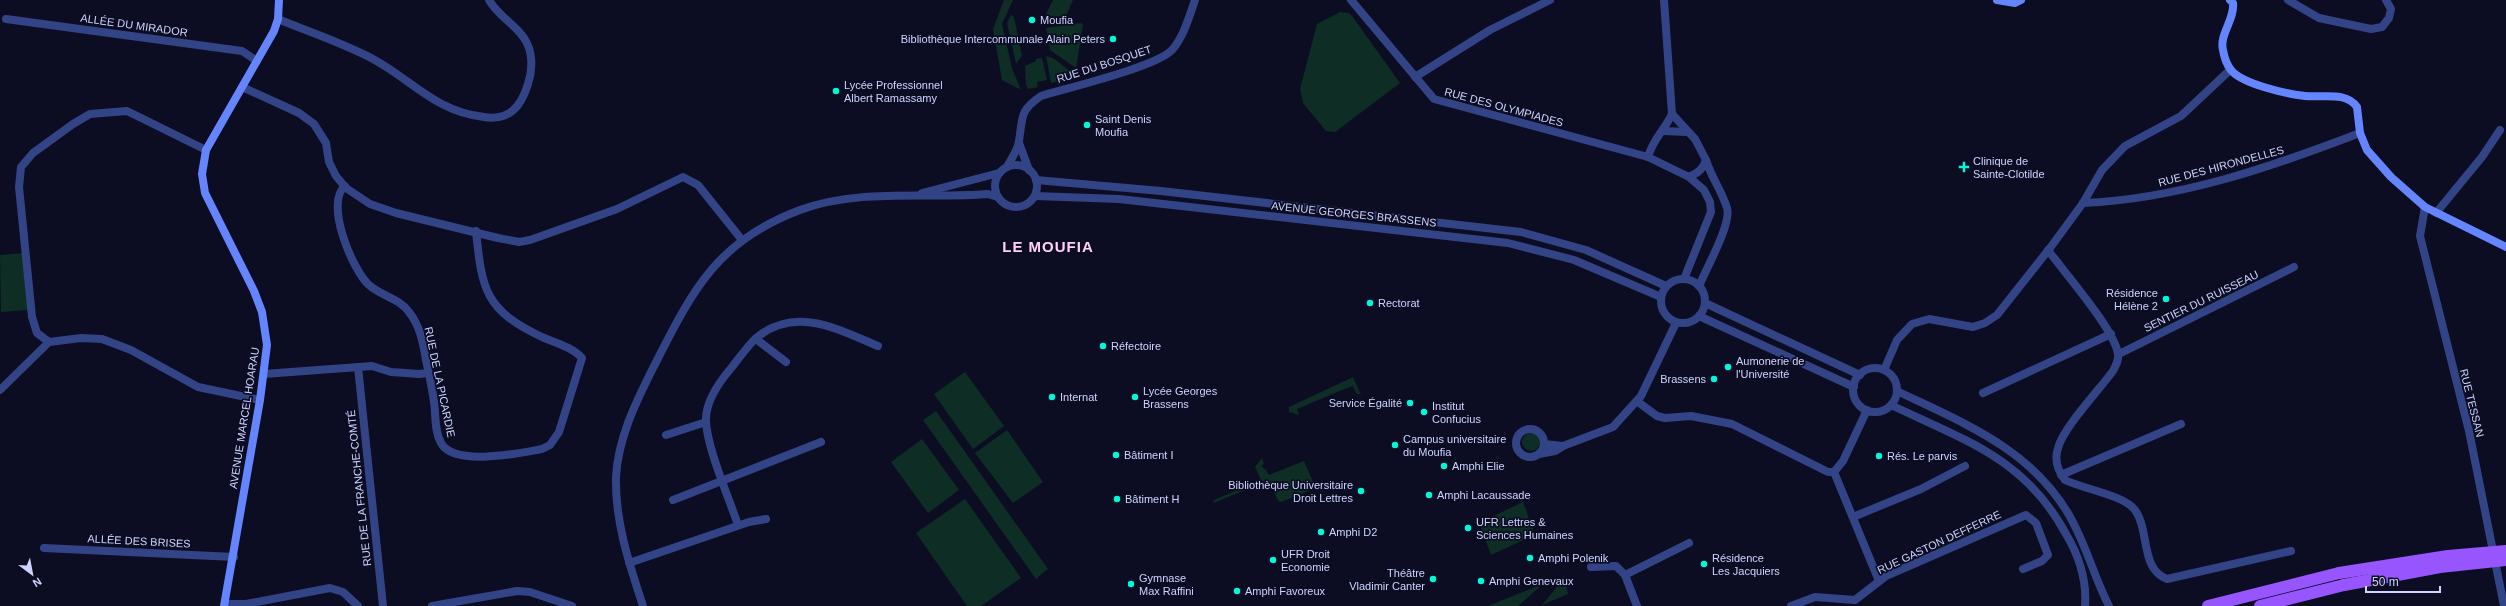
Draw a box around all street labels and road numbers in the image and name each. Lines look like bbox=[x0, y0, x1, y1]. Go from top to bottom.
street label: ALLÉE DU MIRADOR bbox=[80, 12, 188, 38]
street label: RUE DU BOSQUET bbox=[1055, 43, 1153, 85]
street label: RUE DES OLYMPIADES bbox=[1443, 85, 1565, 129]
street label: RUE DES HIRONDELLES bbox=[2157, 143, 2285, 189]
street label: AVENUE GEORGES BRASSENS bbox=[1271, 199, 1437, 229]
street label: SENTIER DU RUISSEAU bbox=[2142, 268, 2260, 334]
street label: RUE DE LA PICARDIE bbox=[422, 326, 458, 438]
street label: AVENUE MARCEL HOARAU bbox=[227, 346, 261, 490]
street label: RUE TESSAN bbox=[2458, 368, 2486, 439]
street label: RUE DE LA FRANCHE-COMTÉ bbox=[345, 409, 373, 567]
street label: RUE GASTON DEFFERRE bbox=[1875, 508, 2003, 576]
street label: ALLÉE DES BRISES bbox=[87, 532, 191, 550]

